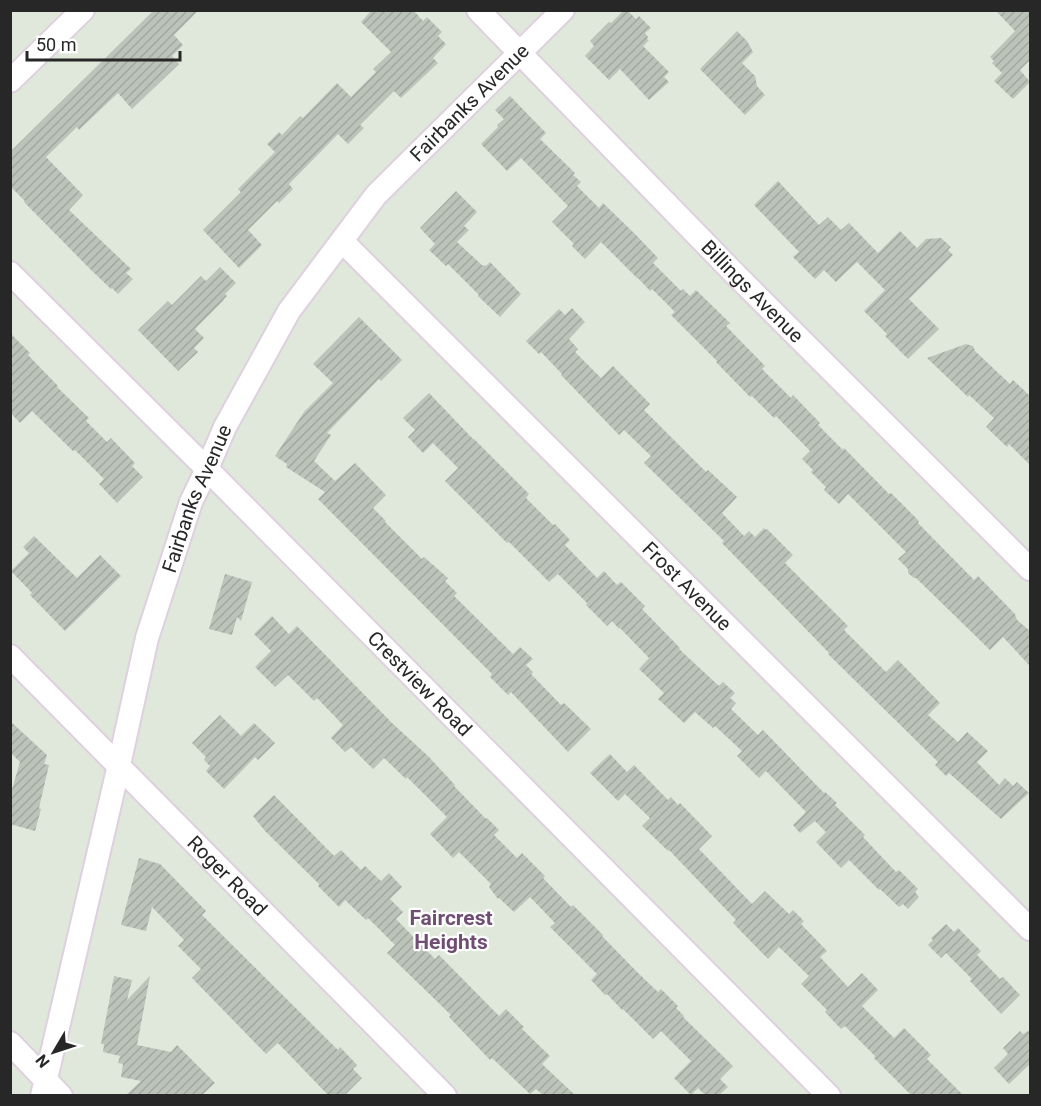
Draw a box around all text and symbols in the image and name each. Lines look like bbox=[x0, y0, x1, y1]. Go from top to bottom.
scale bar bbox=[27, 24, 180, 62]
text: 50 m bbox=[36, 34, 76, 55]
street label: Fairbanks Avenue bbox=[405, 39, 534, 166]
street label: Billings Avenue bbox=[696, 235, 809, 348]
street label: Fairbanks Avenue bbox=[157, 421, 237, 576]
street label: Frost Avenue bbox=[638, 537, 737, 636]
street label: Crestview Road bbox=[363, 626, 477, 741]
street label: Roger Road bbox=[182, 831, 272, 921]
district label: Faircrest Heights bbox=[409, 906, 493, 954]
north arrow bbox=[24, 1022, 84, 1082]
text: N bbox=[32, 1051, 54, 1071]

